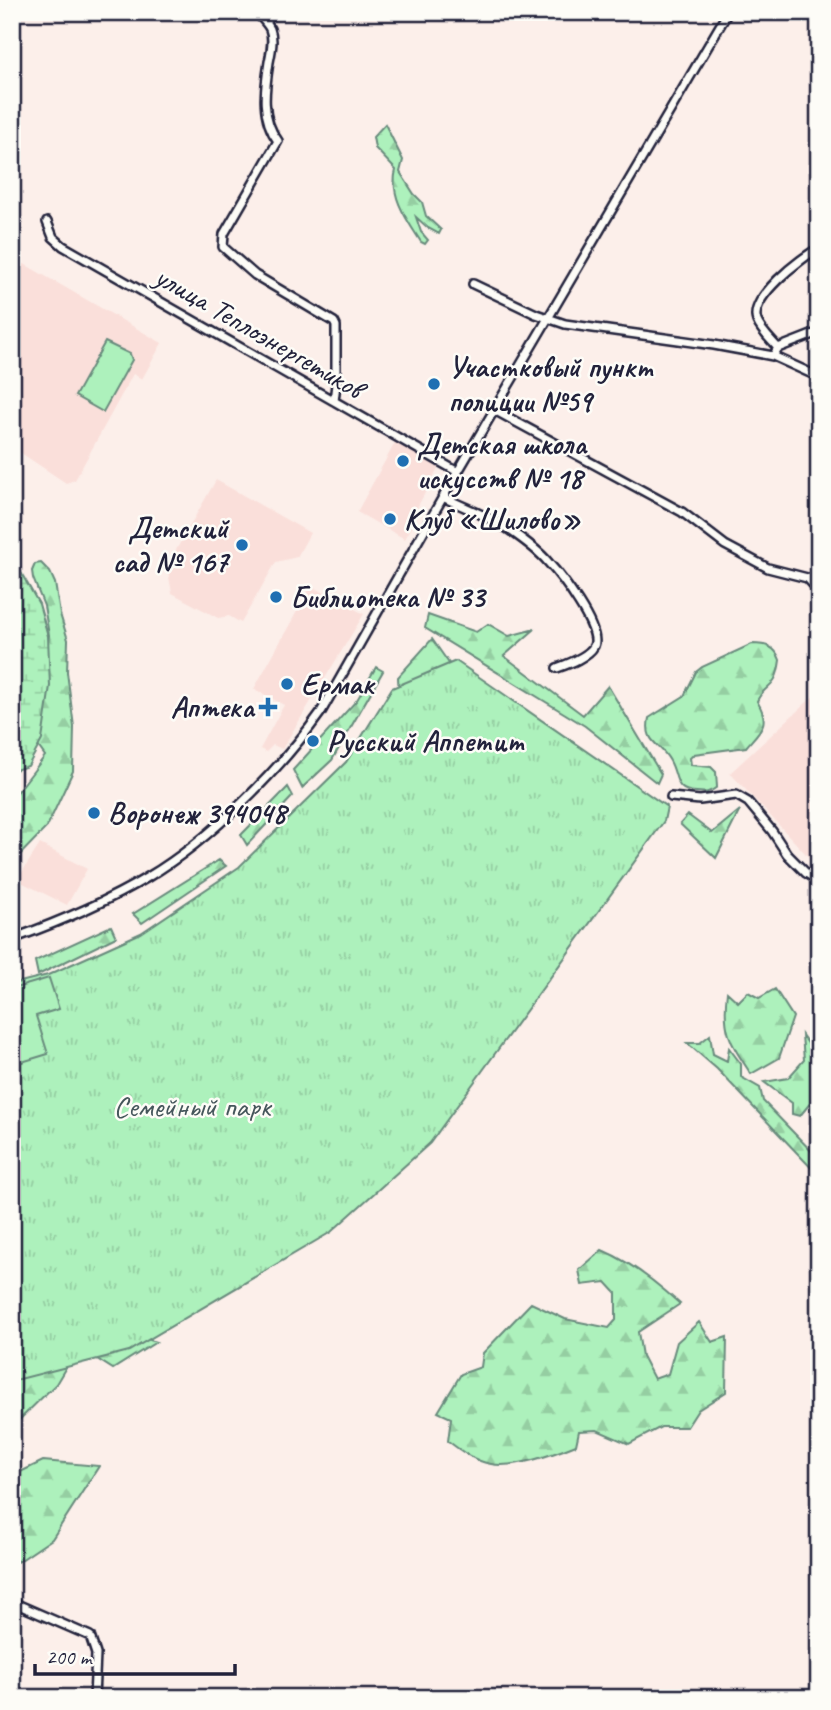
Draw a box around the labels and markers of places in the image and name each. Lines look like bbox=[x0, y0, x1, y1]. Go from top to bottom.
place label: Участковый пункт полиции №59 bbox=[448, 348, 654, 420]
marker: Участковый пункт полиции №59 bbox=[426, 376, 442, 392]
place label: Детская школа искусств № 18 bbox=[417, 425, 588, 498]
marker: Детская школа искусств № 18 bbox=[395, 453, 411, 469]
place label: Клуб «Шилово» bbox=[404, 500, 582, 538]
place label: Детский сад № 167 bbox=[113, 509, 232, 581]
marker: Клуб «Шилово» bbox=[382, 511, 398, 527]
marker: Детский сад № 167 bbox=[234, 537, 250, 553]
place label: Библиотека № 33 bbox=[290, 578, 487, 616]
marker: Библиотека № 33 bbox=[268, 589, 284, 605]
place label: Ермак bbox=[301, 665, 375, 703]
marker: Ермак bbox=[279, 676, 295, 692]
place label: Аптека bbox=[171, 688, 256, 726]
marker: Аптека bbox=[260, 699, 276, 715]
place label: Русский Аппетит bbox=[327, 722, 525, 760]
marker: Русский Аппетит bbox=[305, 733, 321, 749]
place label: Воронеж 394048 bbox=[108, 794, 290, 832]
marker: Воронеж 394048 bbox=[86, 805, 102, 821]

